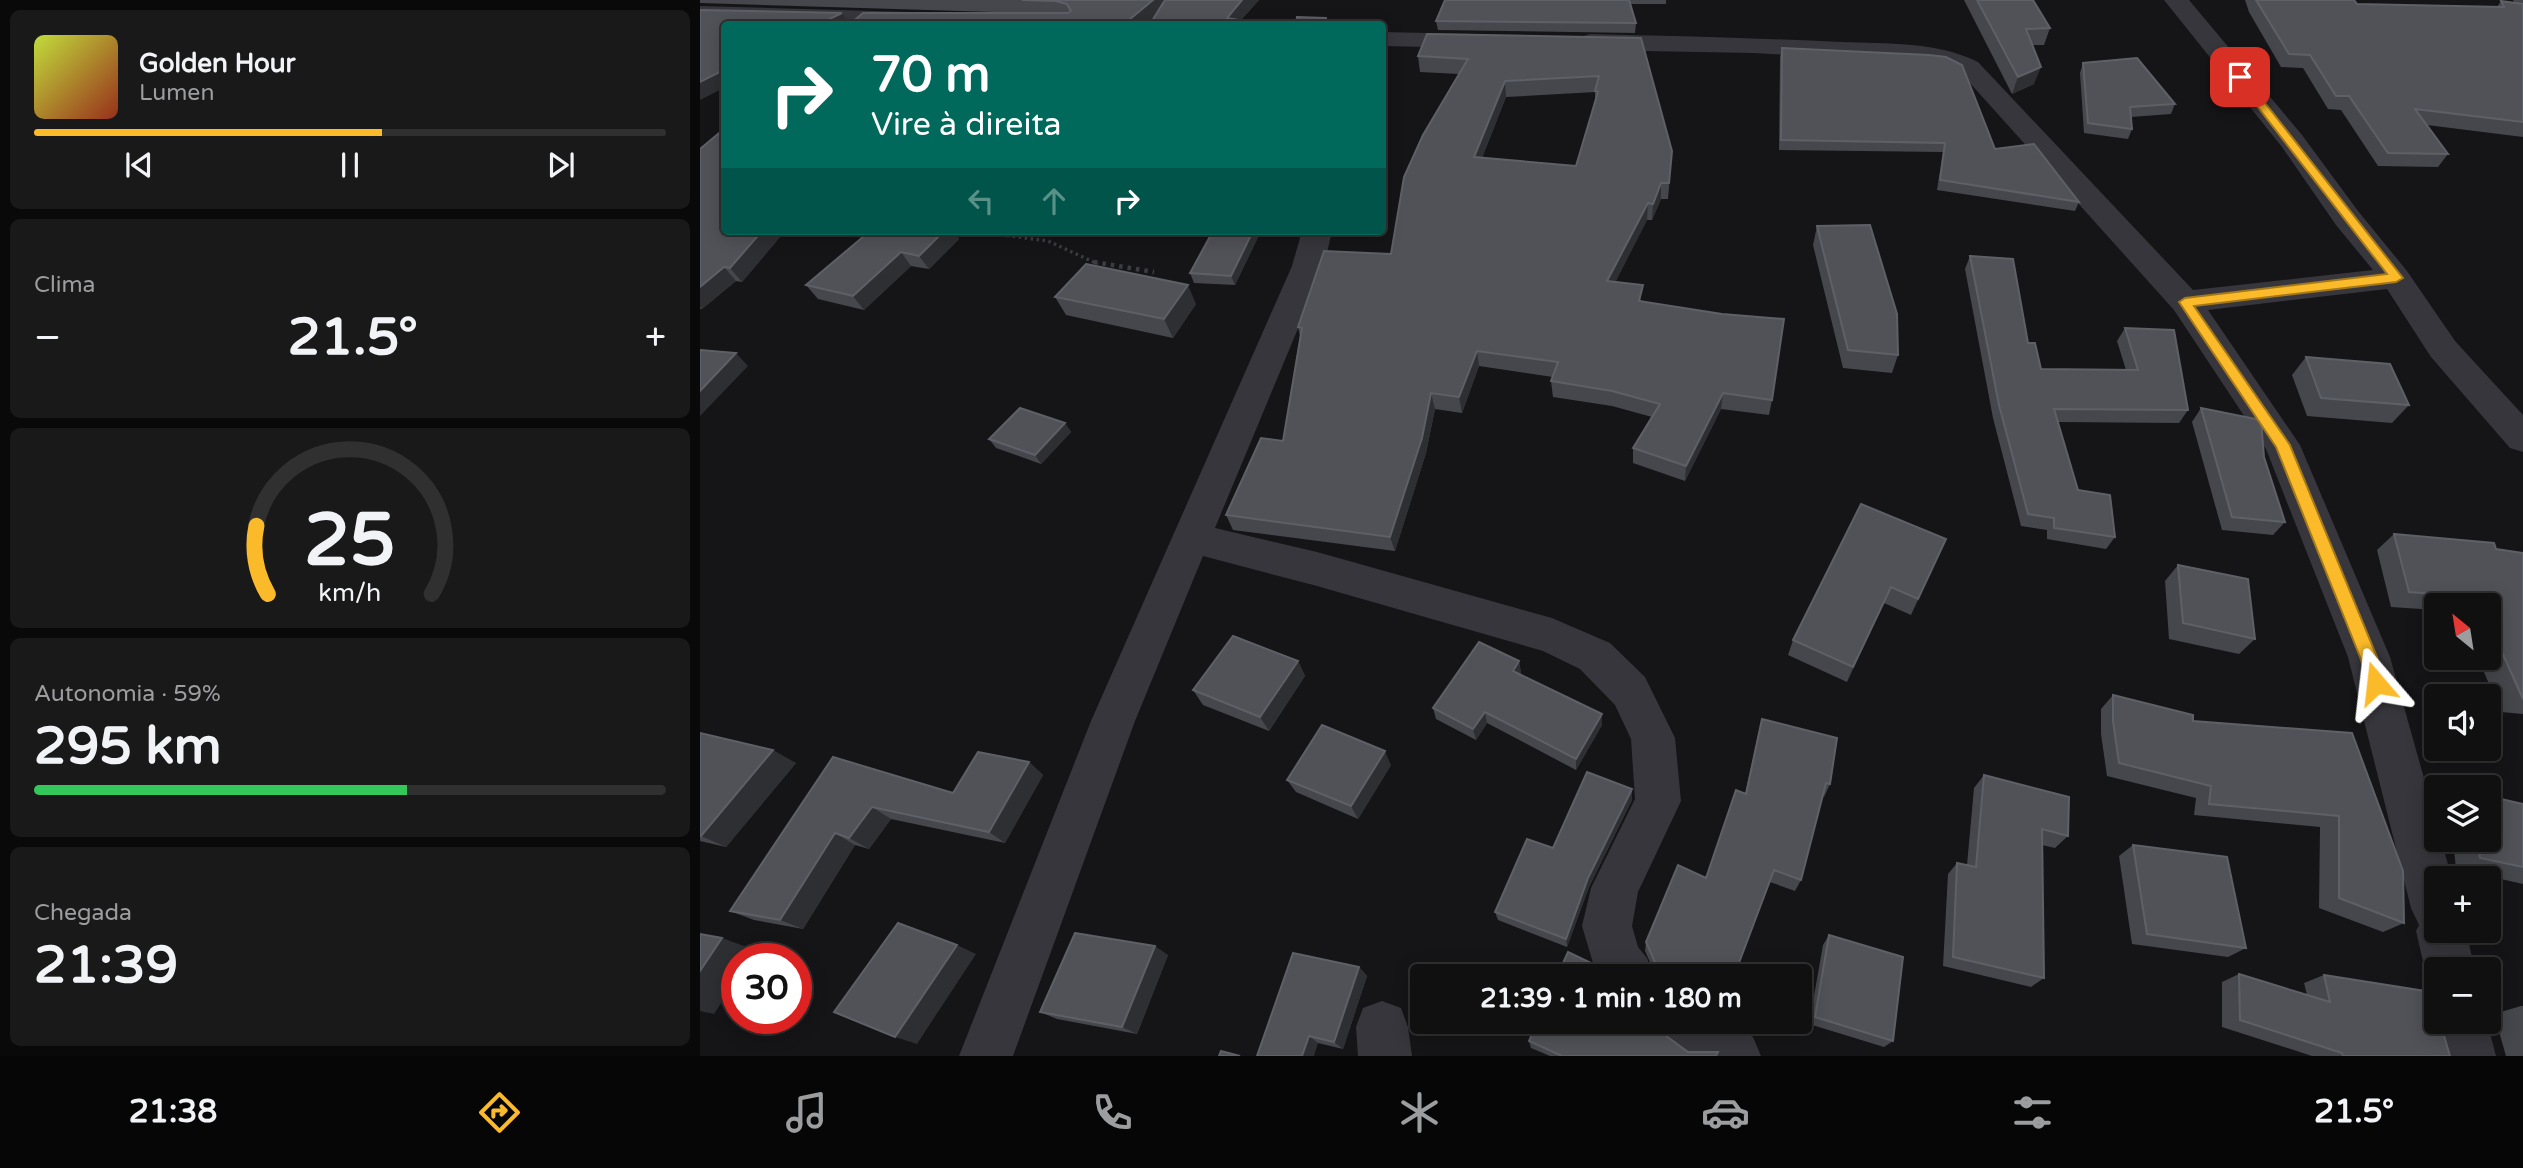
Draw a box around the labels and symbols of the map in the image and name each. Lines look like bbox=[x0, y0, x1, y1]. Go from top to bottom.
pin bbox=[2210, 47, 2270, 107]
north arrow bbox=[2424, 593, 2501, 670]
position arrow bbox=[2339, 646, 2413, 720]
speed limit sign: 30 bbox=[721, 943, 812, 1034]

